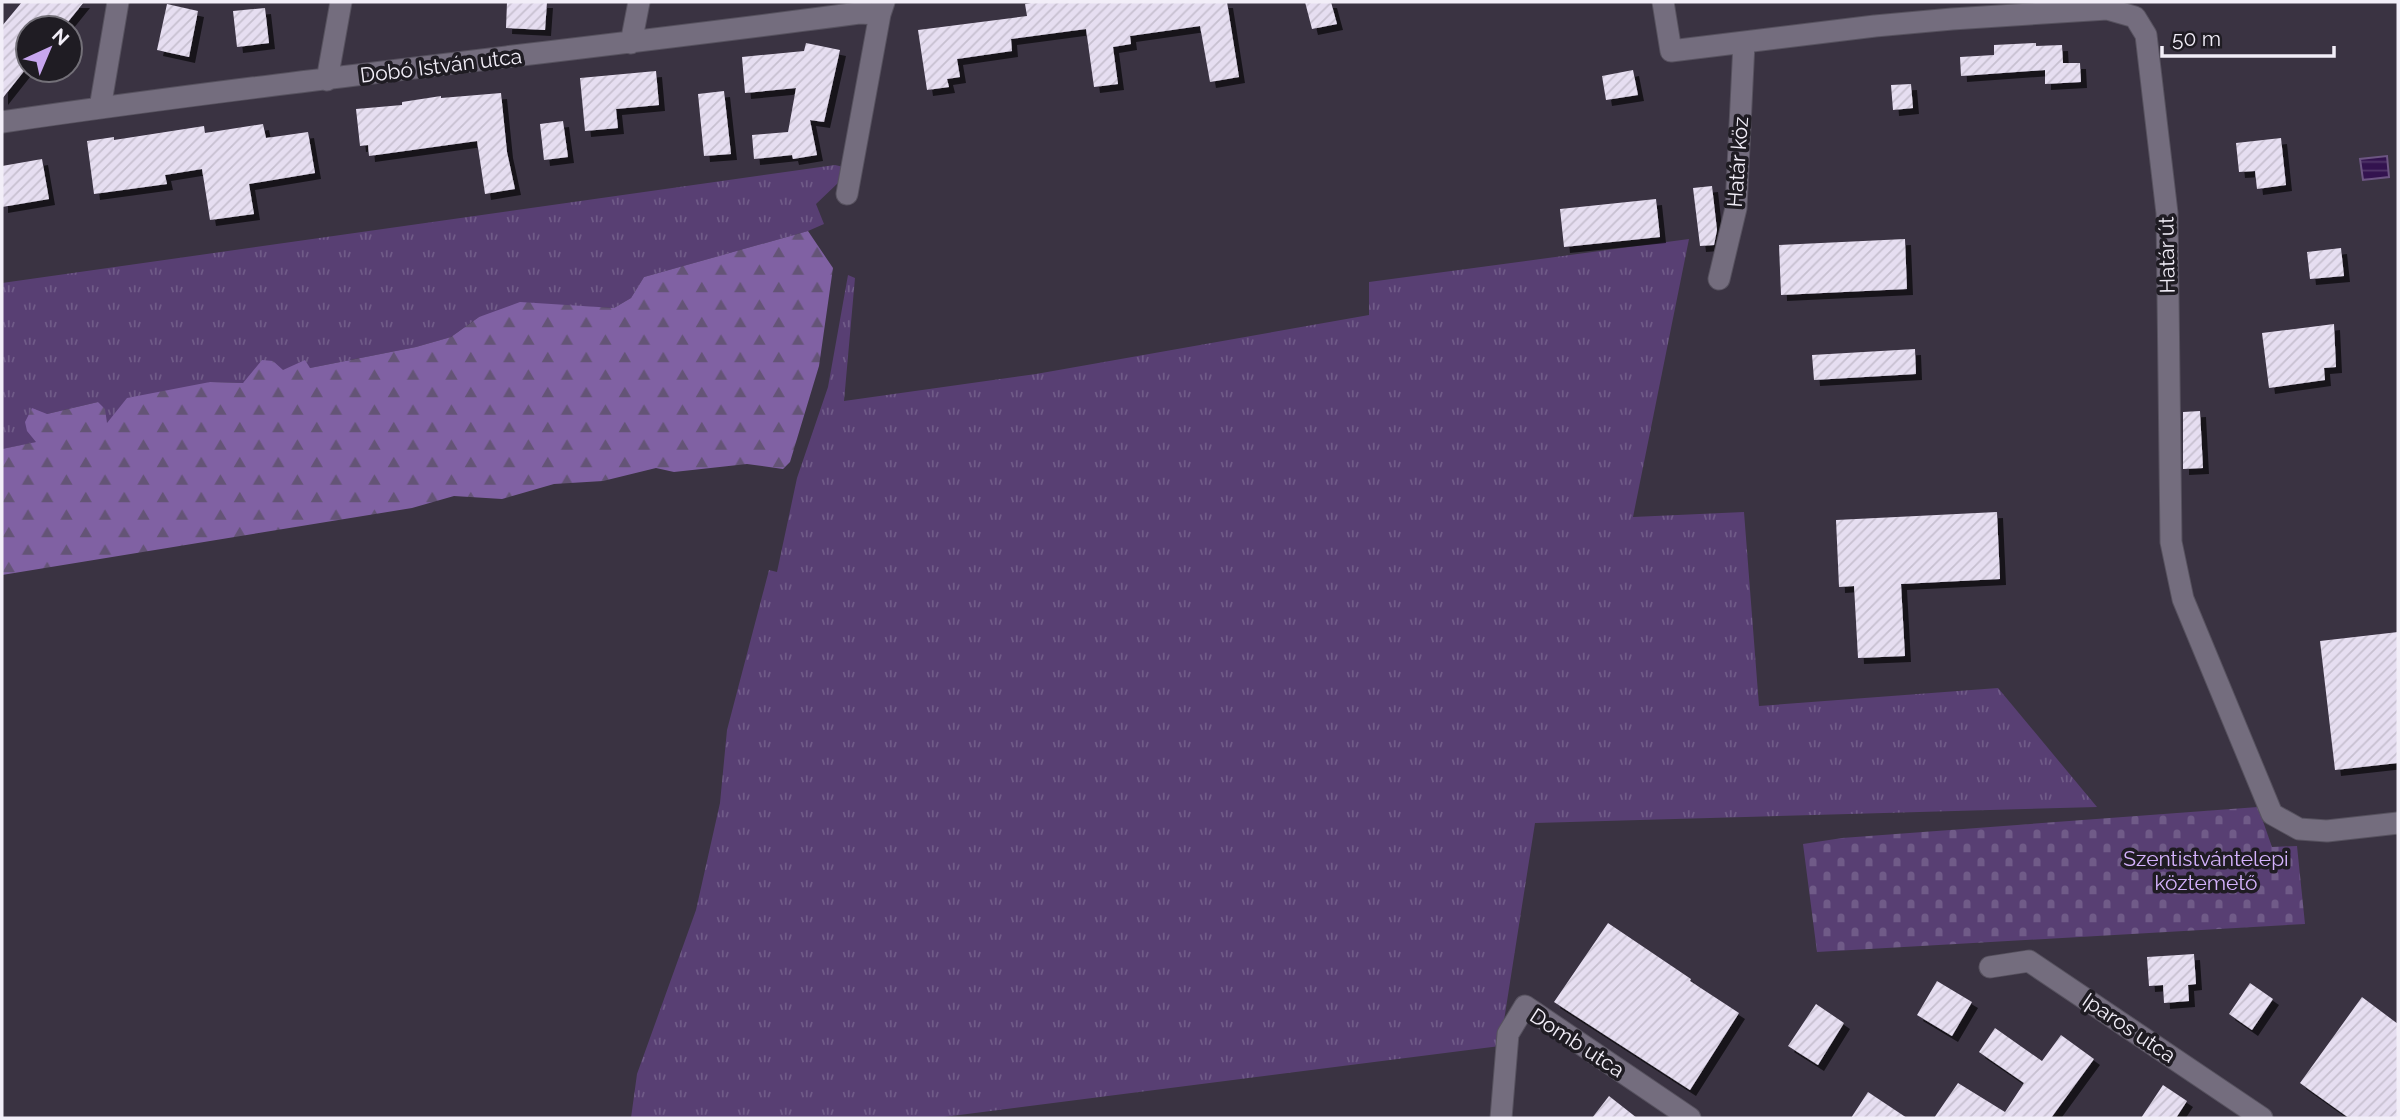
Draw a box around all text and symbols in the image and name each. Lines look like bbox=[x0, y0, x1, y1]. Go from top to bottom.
north arrow bbox=[14, 14, 84, 84]
scale bar bbox=[2162, 14, 2334, 58]
text: N bbox=[48, 24, 74, 50]
text: 50 m bbox=[2172, 26, 2221, 51]
street label: Dobó István utca bbox=[359, 43, 523, 88]
street label: Határ köz bbox=[1722, 116, 1753, 208]
street label: Határ út bbox=[2153, 216, 2180, 294]
park label: Szentistvántelepi köztemető bbox=[2123, 846, 2289, 895]
street label: Iparos utca bbox=[2078, 987, 2181, 1068]
street label: Domb utca bbox=[1525, 1003, 1629, 1082]

